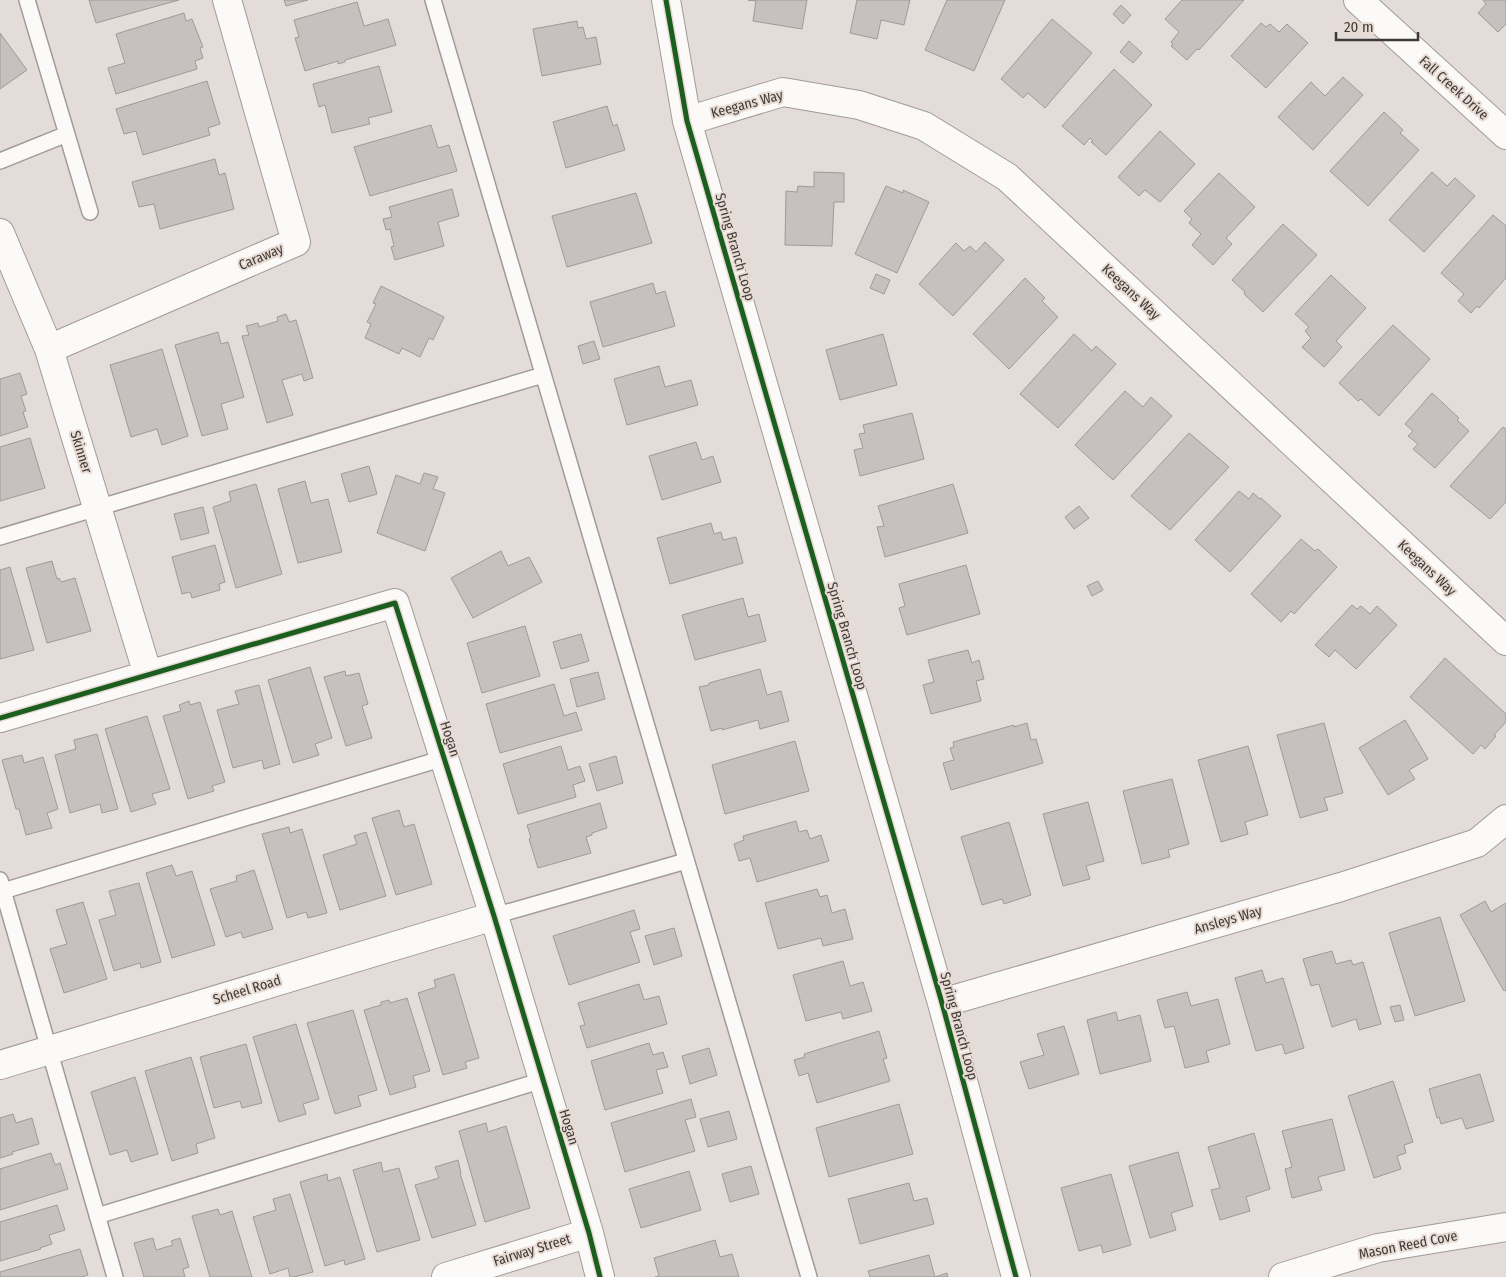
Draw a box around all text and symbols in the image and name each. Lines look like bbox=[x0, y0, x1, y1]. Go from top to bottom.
scale bar bbox=[1336, 10, 1418, 42]
text: 20 m bbox=[1344, 18, 1374, 36]
street label: Fall Creek Drive bbox=[1416, 52, 1492, 124]
street label: Keegans Way bbox=[709, 86, 786, 122]
street label: Spring Branch Loop bbox=[712, 191, 758, 303]
street label: Caraway bbox=[236, 240, 287, 274]
street label: Keegans Way bbox=[1098, 261, 1164, 324]
street label: Skinner bbox=[67, 429, 96, 475]
street label: Keegans Way bbox=[1394, 537, 1460, 600]
street label: Spring Branch Loop bbox=[824, 580, 870, 692]
street label: Hogan bbox=[436, 719, 464, 759]
street label: Ansleys Way bbox=[1192, 902, 1265, 938]
street label: Spring Branch Loop bbox=[936, 970, 982, 1082]
street label: Scheel Road bbox=[211, 972, 283, 1008]
street label: Hogan bbox=[556, 1107, 582, 1147]
street label: Mason Reed Cove bbox=[1357, 1227, 1459, 1263]
street label: Fairway Street bbox=[491, 1230, 573, 1270]

